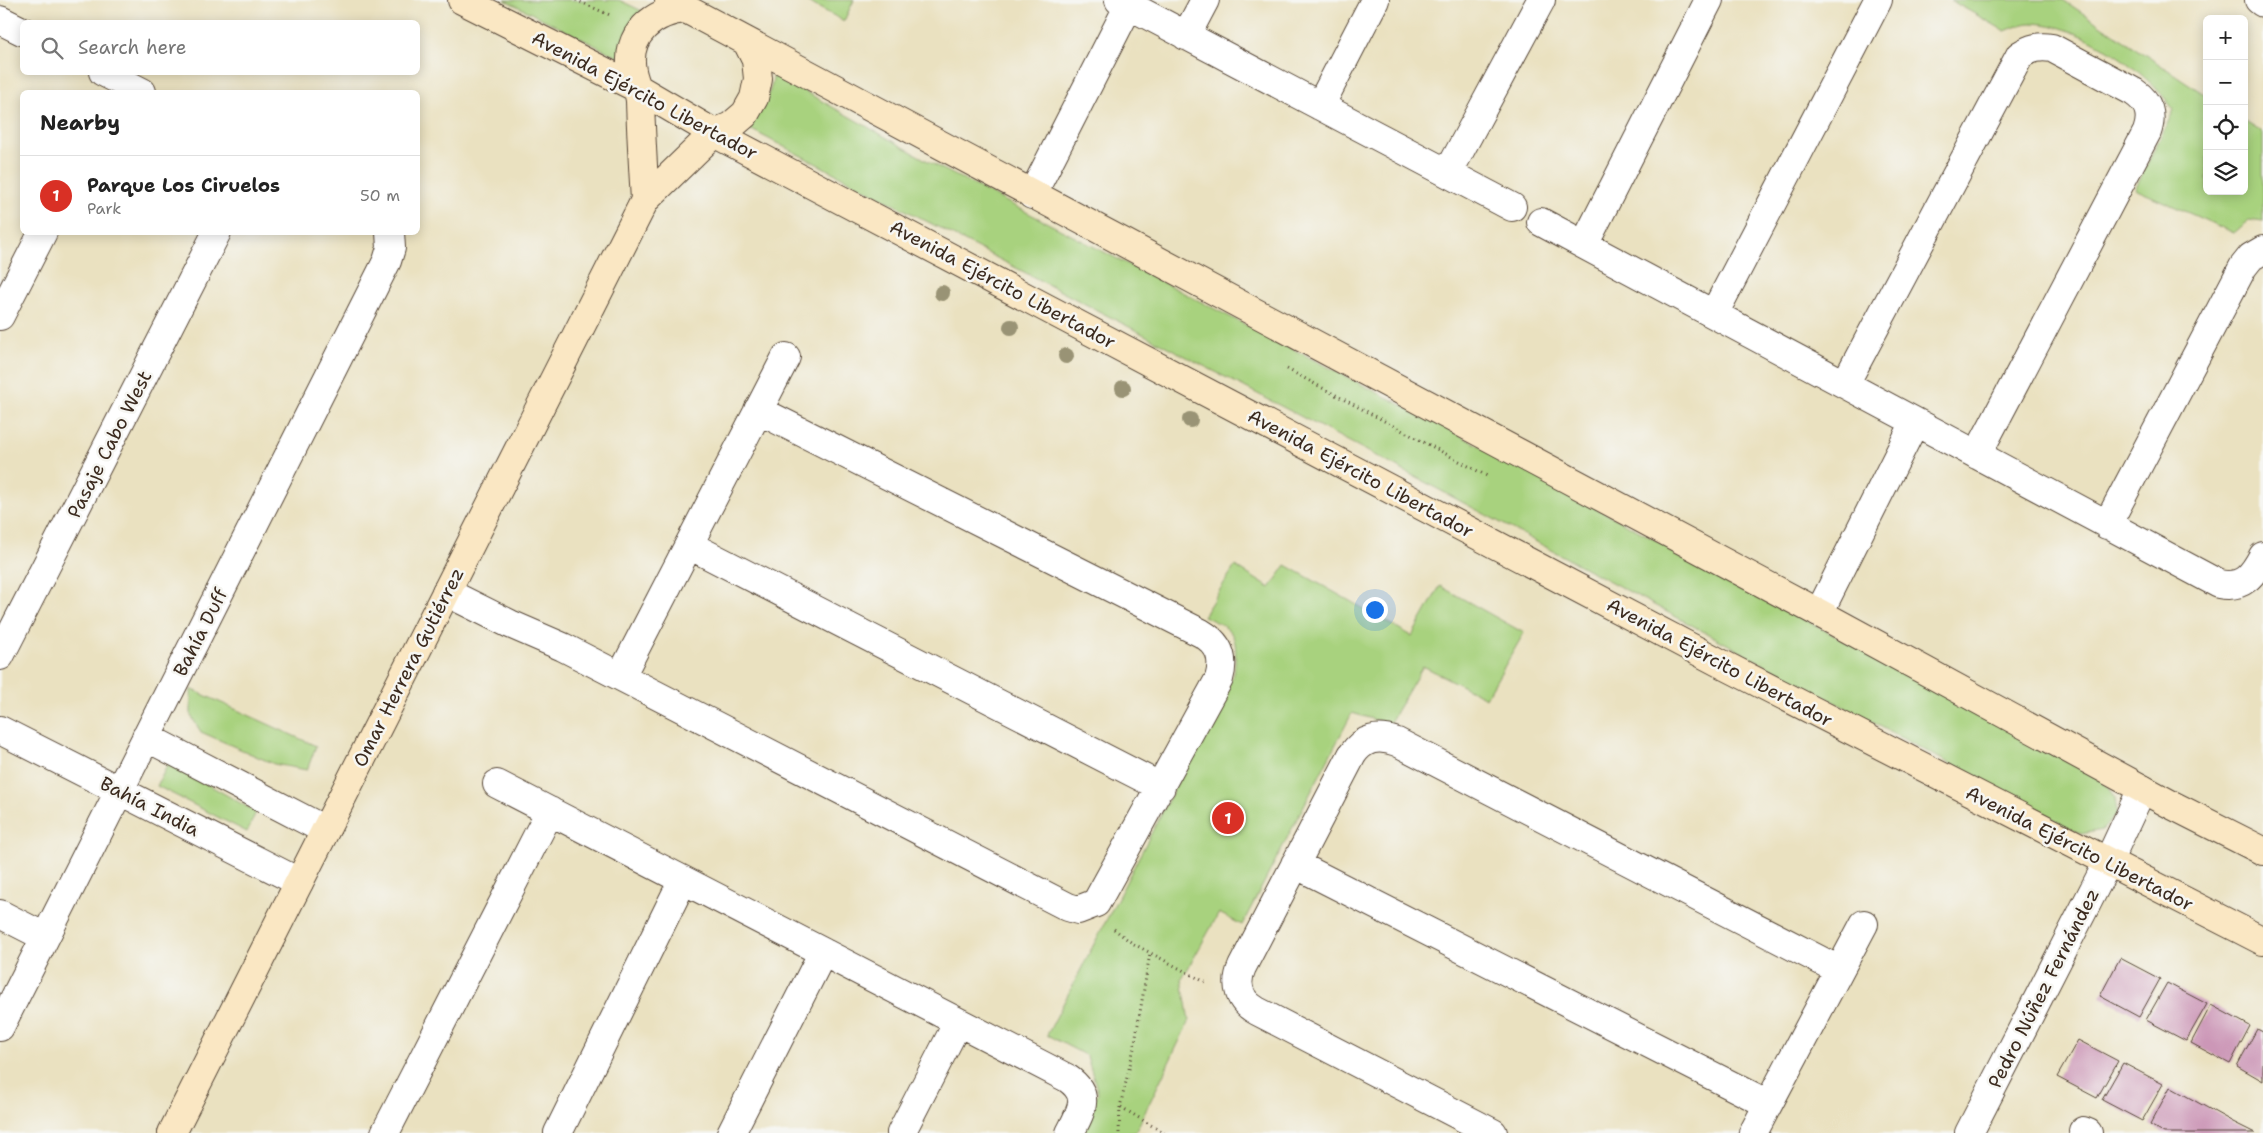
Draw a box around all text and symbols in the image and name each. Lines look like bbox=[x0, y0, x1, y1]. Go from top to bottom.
map controls bbox=[2203, 15, 2248, 195]
button: + bbox=[2203, 15, 2248, 60]
search box bbox=[20, 20, 420, 75]
street label: Avenida Ejército Libertador bbox=[527, 25, 762, 166]
icon: search bbox=[38, 34, 66, 62]
text: Search here bbox=[78, 35, 187, 60]
button: − bbox=[2203, 60, 2248, 105]
button: locate bbox=[2203, 105, 2248, 150]
text: Nearby bbox=[40, 109, 120, 137]
button: layers bbox=[2203, 150, 2248, 195]
text: Parque Los Ciruelos bbox=[87, 173, 280, 198]
text: 1 bbox=[52, 185, 60, 206]
text: 50 m bbox=[360, 185, 400, 206]
text: Park bbox=[87, 198, 121, 219]
street label: Avenida Ejército Libertador bbox=[885, 214, 1120, 355]
street label: Pasaje Cabo West bbox=[61, 366, 157, 522]
street label: Avenida Ejército Libertador bbox=[1243, 403, 1478, 544]
street label: Omar Herrera Gutiérrez bbox=[347, 563, 470, 771]
street label: Bahía Duff bbox=[168, 583, 234, 680]
street label: Avenida Ejército Libertador bbox=[1602, 592, 1837, 733]
your location bbox=[1362, 597, 1388, 623]
street label: Bahía India bbox=[96, 771, 204, 842]
street label: Avenida Ejército Libertador bbox=[1962, 780, 2198, 917]
pin: 1 bbox=[1212, 799, 1244, 837]
street label: Pedro Núñez Fernández bbox=[1982, 884, 2105, 1092]

